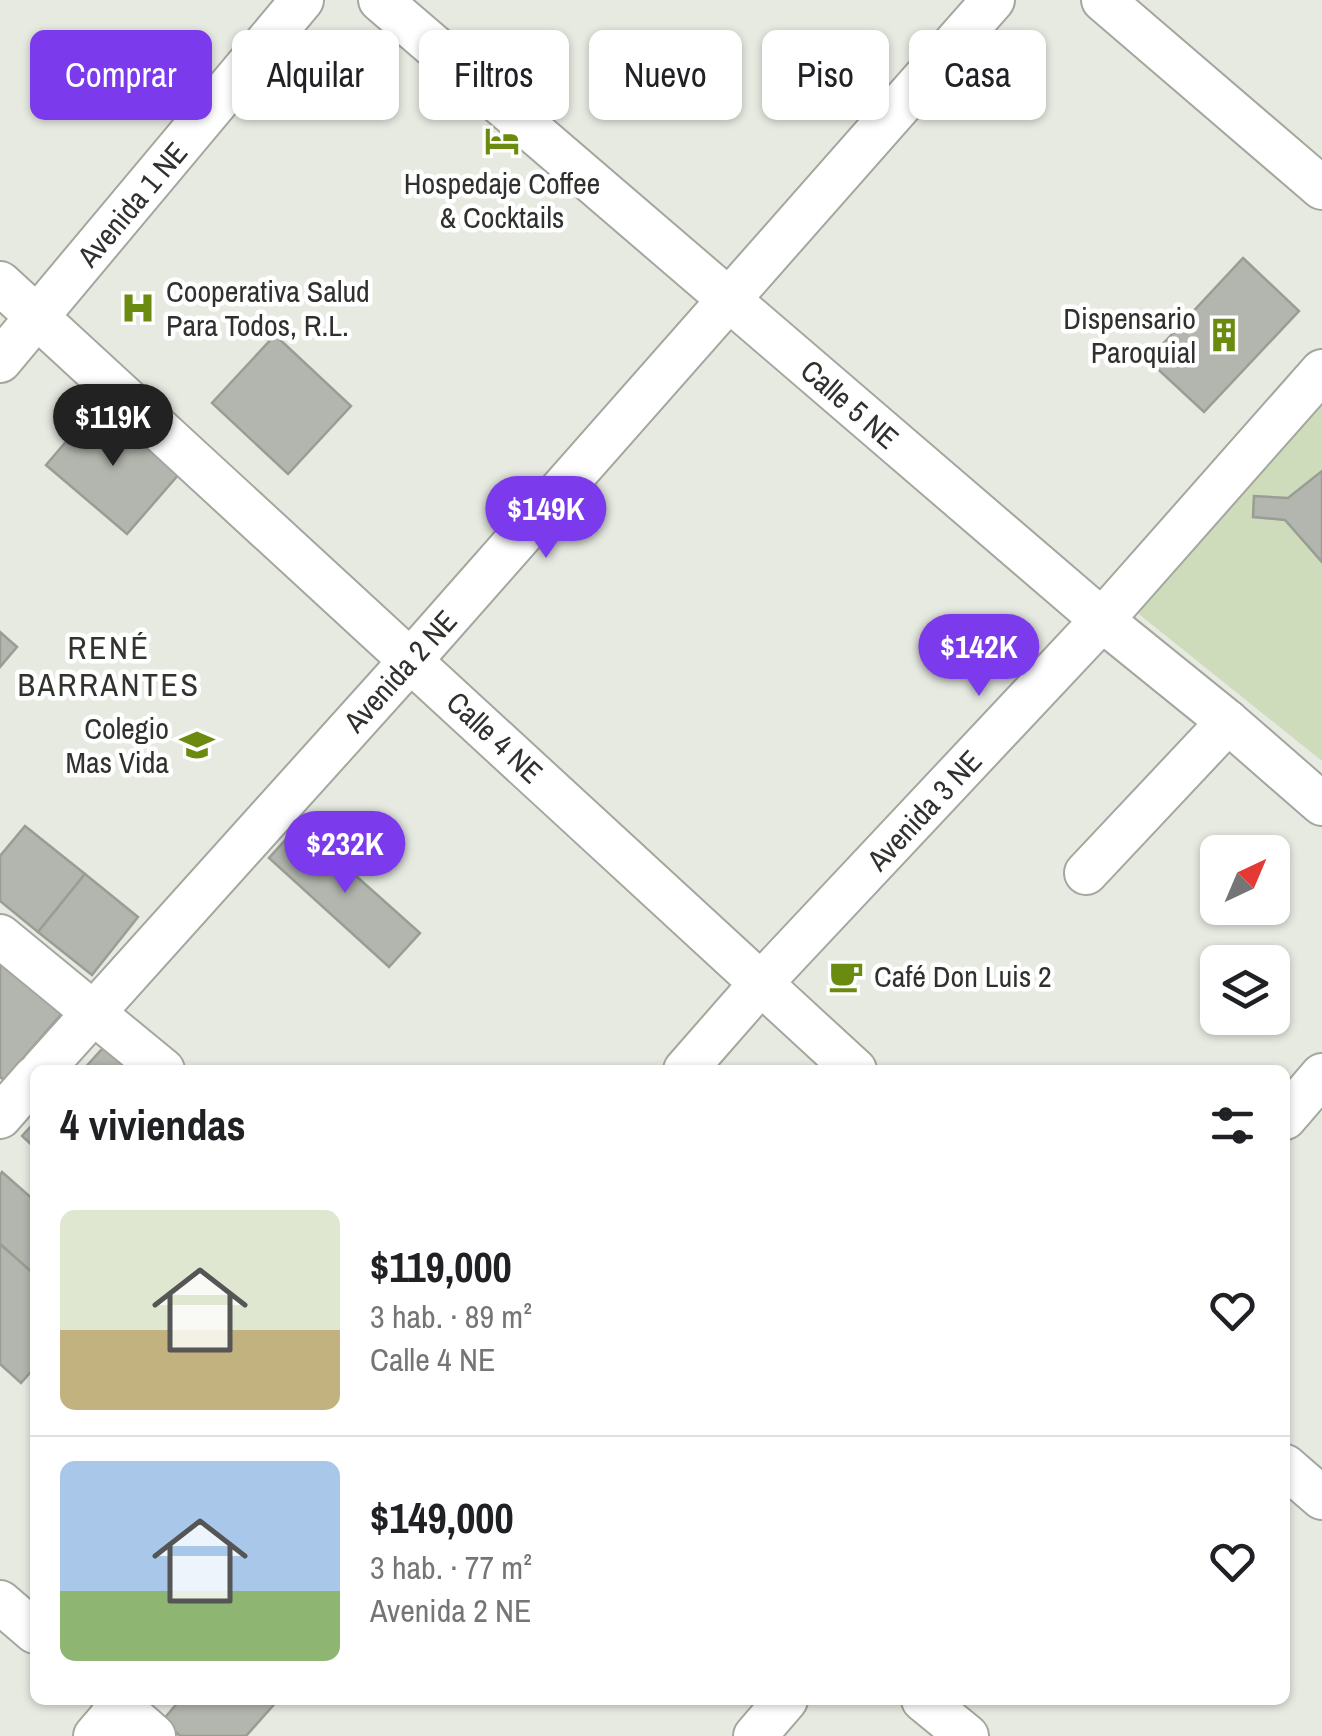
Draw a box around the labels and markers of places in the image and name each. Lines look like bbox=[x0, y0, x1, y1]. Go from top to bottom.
hotel icon: Hospedaje Coffee & Cocktails bbox=[483, 122, 521, 160]
place label: Hospedaje Coffee & Cocktails bbox=[404, 163, 600, 237]
place label: Cooperativa Salud Para Todos, R.L. bbox=[166, 271, 370, 345]
hospital icon: Cooperativa Salud Para Todos, R.L. bbox=[119, 289, 157, 327]
place label: Dispensario Paroquial bbox=[1063, 298, 1196, 372]
building icon: Dispensario Paroquial bbox=[1205, 316, 1243, 354]
pin: $119K bbox=[43, 384, 183, 469]
pin: $149K bbox=[476, 476, 616, 561]
pin: $142K bbox=[909, 614, 1049, 699]
place label: Colegio Mas Vida bbox=[66, 708, 169, 782]
school or university icon: Colegio Mas Vida bbox=[178, 726, 216, 764]
pin: $232K bbox=[275, 811, 415, 896]
place label: Café Don Luis 2 bbox=[874, 956, 1052, 996]
cafe icon: Café Don Luis 2 bbox=[827, 957, 865, 995]

